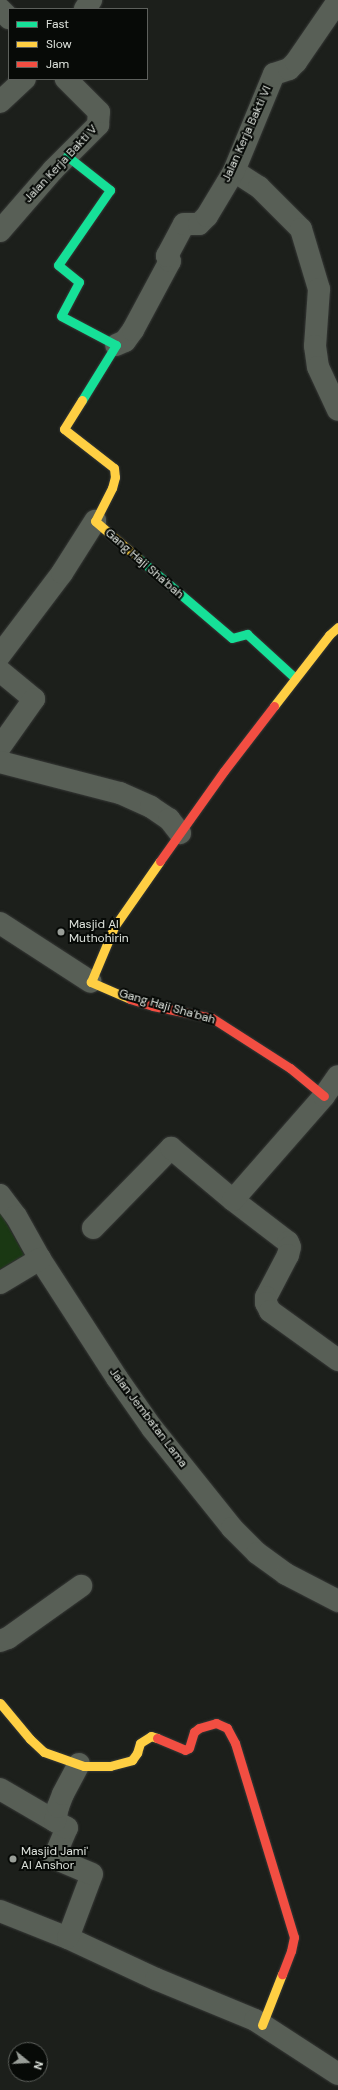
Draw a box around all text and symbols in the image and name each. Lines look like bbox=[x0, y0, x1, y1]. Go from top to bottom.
legend bbox=[8, 8, 148, 80]
text: Fast bbox=[46, 16, 69, 32]
text: Slow bbox=[46, 36, 72, 52]
text: Jam bbox=[46, 56, 69, 72]
street label: Jalan Kerja Bakti VI bbox=[219, 84, 275, 184]
street label: Jalan Kerja Bakti V bbox=[21, 122, 101, 206]
street label: Gang Haji Sha'bah bbox=[102, 526, 186, 602]
place label: Masjid Al Muthohirin bbox=[69, 918, 129, 946]
marker: Masjid Al Muthohirin bbox=[56, 927, 66, 937]
street label: Gang Haji Sha'bah bbox=[117, 986, 217, 1028]
street label: Jalan Jembatan Lama bbox=[106, 1366, 190, 1470]
place label: Masjid Jami' Al Anshor bbox=[21, 1845, 88, 1873]
marker: Masjid Jami' Al Anshor bbox=[8, 1854, 18, 1864]
north arrow bbox=[8, 2042, 48, 2082]
text: N bbox=[31, 2059, 46, 2071]

